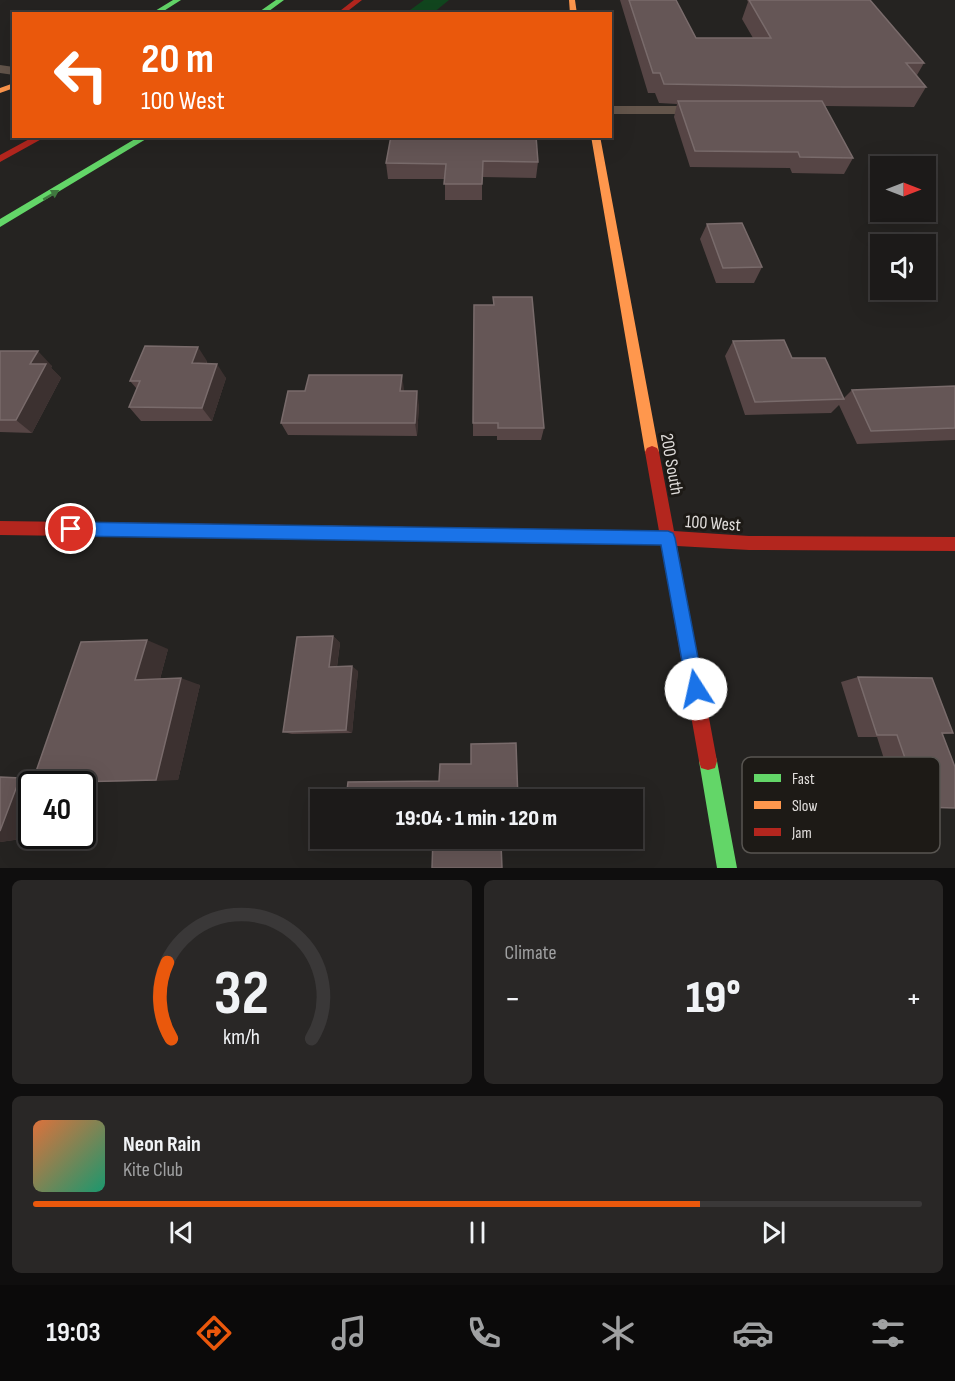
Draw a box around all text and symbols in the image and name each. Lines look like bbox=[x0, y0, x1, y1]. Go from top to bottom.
text: 20 m bbox=[141, 34, 214, 85]
icon: left bbox=[42, 36, 120, 114]
text: 100 West bbox=[141, 85, 225, 117]
north arrow bbox=[870, 156, 936, 222]
map controls bbox=[870, 156, 936, 300]
one-way arrow bbox=[43, 190, 60, 200]
button: sound bbox=[870, 234, 936, 300]
street label: 200 South bbox=[656, 432, 687, 497]
pin bbox=[45, 503, 96, 554]
street label: 100 West bbox=[684, 511, 742, 536]
icon: arrive bbox=[54, 512, 87, 545]
position arrow bbox=[664, 657, 728, 721]
legend bbox=[742, 757, 940, 853]
text: Fast bbox=[792, 770, 815, 789]
speed limit sign: 40 bbox=[18, 771, 96, 849]
text: Slow bbox=[792, 797, 817, 816]
text: 19:04 · 1 min · 120 m bbox=[396, 805, 557, 832]
text: Jam bbox=[791, 824, 812, 843]
text: Climate bbox=[505, 941, 557, 965]
text: 32 bbox=[214, 957, 269, 1032]
text: 19° bbox=[686, 971, 741, 1026]
text: − bbox=[505, 979, 521, 1019]
text: + bbox=[906, 979, 922, 1019]
text: km/h bbox=[223, 1025, 260, 1050]
text: Neon Rain bbox=[123, 1131, 201, 1158]
text: Kite Club bbox=[123, 1158, 183, 1182]
icon: previous bbox=[165, 1216, 198, 1249]
icon: pause bbox=[461, 1216, 494, 1249]
icon: next bbox=[757, 1216, 790, 1249]
icon: directions bbox=[193, 1312, 235, 1354]
icon: music bbox=[328, 1312, 370, 1354]
icon: phone bbox=[463, 1312, 505, 1354]
icon: climate bbox=[597, 1312, 639, 1354]
icon: car bbox=[732, 1312, 774, 1354]
icon: filters bbox=[867, 1312, 909, 1354]
text: 19:03 bbox=[46, 1317, 101, 1349]

